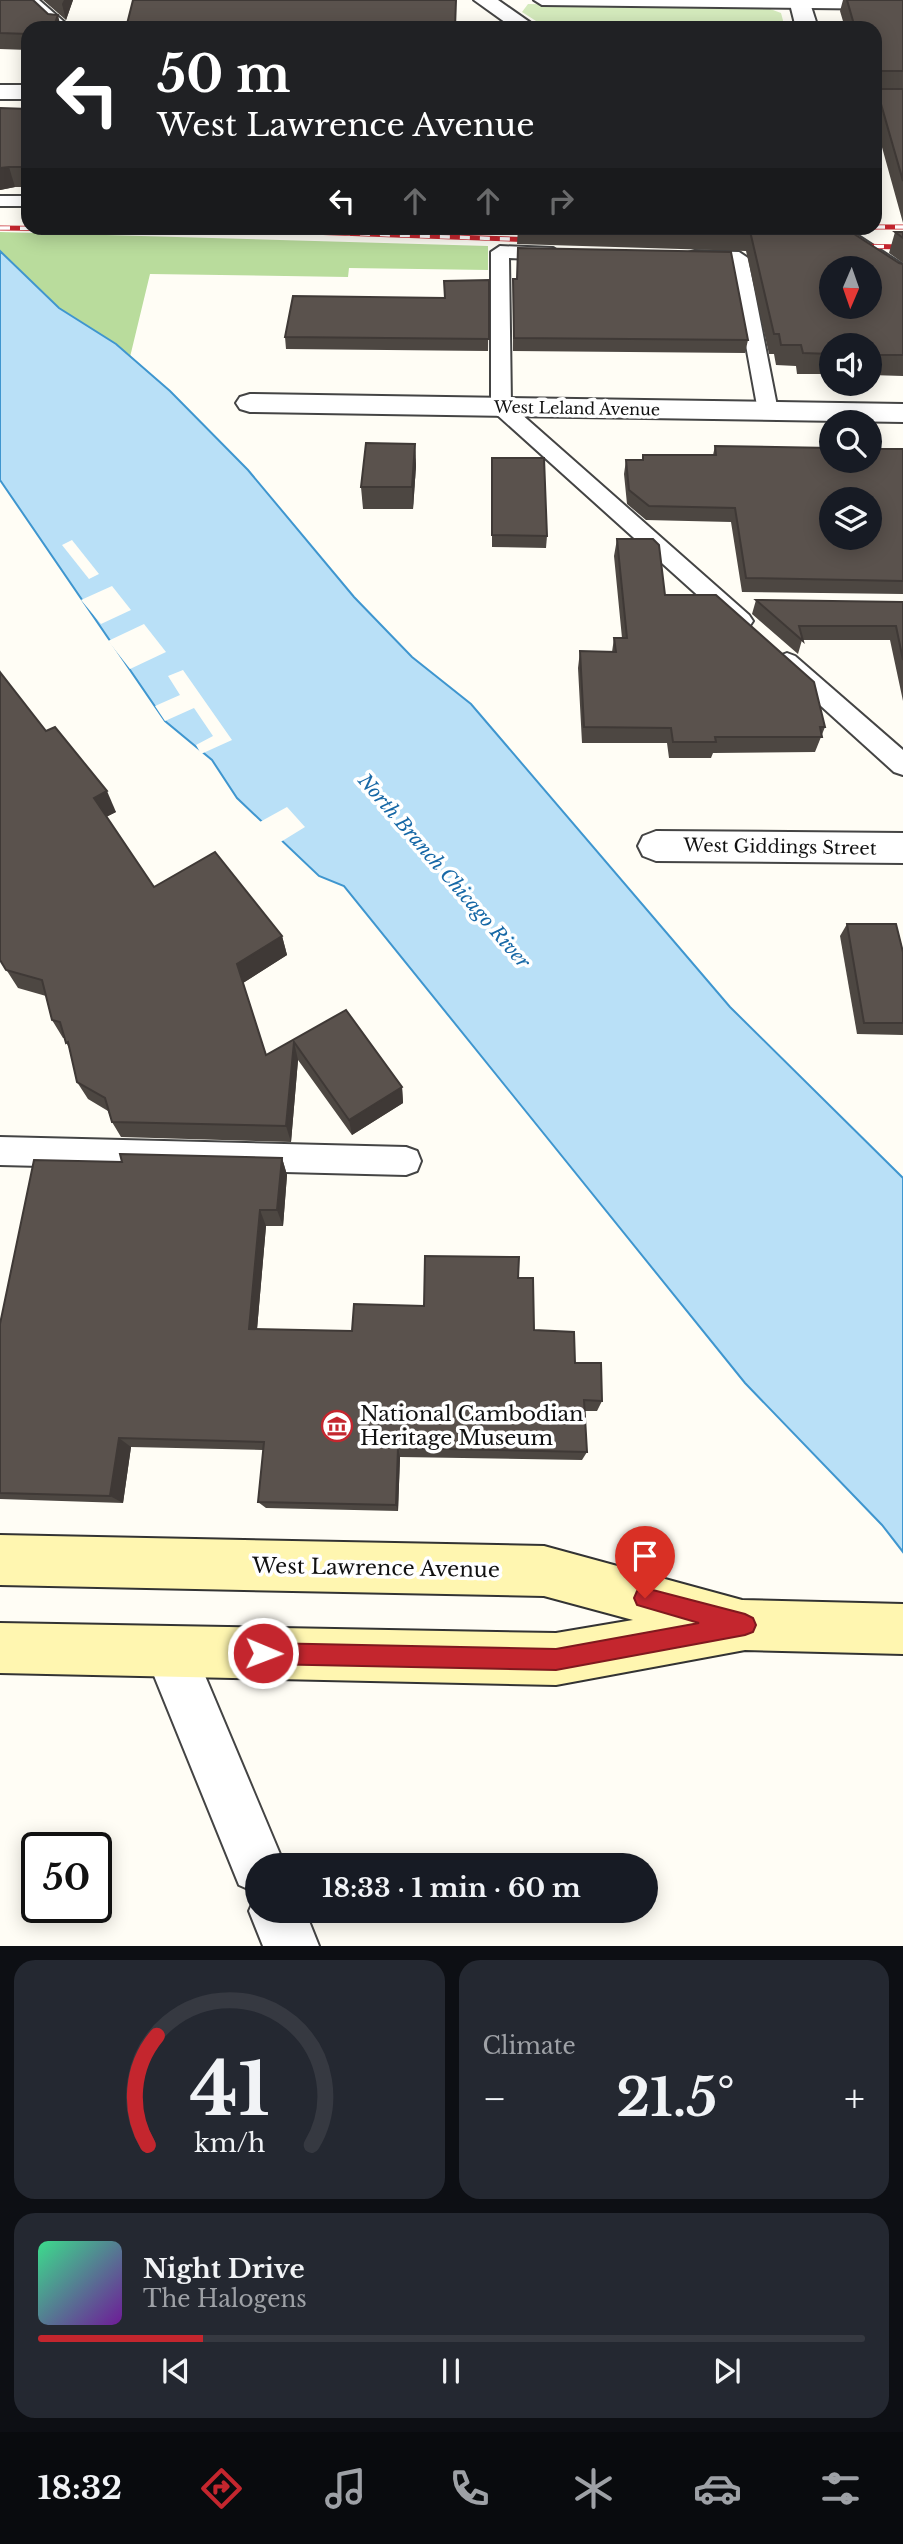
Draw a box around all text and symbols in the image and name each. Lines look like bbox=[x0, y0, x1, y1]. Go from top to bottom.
text: 50 m bbox=[157, 44, 290, 105]
icon: left bbox=[42, 49, 133, 140]
text: West Lawrence Avenue bbox=[157, 105, 534, 145]
icon: left bbox=[323, 182, 361, 220]
icon: ahead bbox=[396, 182, 434, 220]
icon: ahead bbox=[469, 182, 507, 220]
icon: right bbox=[542, 182, 580, 220]
north arrow bbox=[819, 256, 882, 318]
map controls bbox=[819, 256, 882, 550]
button: sound bbox=[819, 333, 882, 396]
street label: West Leland Avenue bbox=[493, 397, 660, 419]
button: search bbox=[819, 410, 882, 473]
button: layers bbox=[819, 487, 882, 550]
water label: North Branch Chicago River bbox=[353, 768, 536, 974]
street label: West Giddings Street bbox=[682, 834, 877, 860]
place label: National Cambodian Heritage Museum bbox=[360, 1401, 584, 1451]
museum icon: National Cambodian Heritage Museum bbox=[320, 1409, 354, 1443]
pin bbox=[615, 1526, 675, 1598]
icon: arrive bbox=[626, 1537, 664, 1575]
street label: West Lawrence Avenue bbox=[251, 1553, 500, 1583]
position arrow bbox=[226, 1616, 300, 1690]
speed limit sign: 50 bbox=[21, 1832, 112, 1923]
text: 18:33 · 1 min · 60 m bbox=[322, 1872, 581, 1904]
text: Climate bbox=[483, 2032, 576, 2060]
text: 41 bbox=[189, 2045, 269, 2136]
text: 21.5° bbox=[616, 2066, 735, 2130]
text: − bbox=[483, 2075, 507, 2122]
text: + bbox=[844, 2075, 865, 2122]
text: km/h bbox=[194, 2128, 265, 2159]
text: Night Drive bbox=[143, 2253, 305, 2285]
text: The Halogens bbox=[143, 2285, 307, 2313]
icon: previous bbox=[157, 2352, 195, 2390]
icon: pause bbox=[432, 2352, 470, 2390]
icon: next bbox=[708, 2352, 746, 2390]
icon: directions bbox=[197, 2464, 246, 2513]
icon: music bbox=[321, 2464, 370, 2513]
icon: phone bbox=[445, 2464, 494, 2513]
icon: climate bbox=[569, 2464, 618, 2513]
icon: car bbox=[693, 2464, 742, 2513]
icon: filters bbox=[816, 2464, 865, 2513]
text: 18:32 bbox=[37, 2468, 122, 2508]

